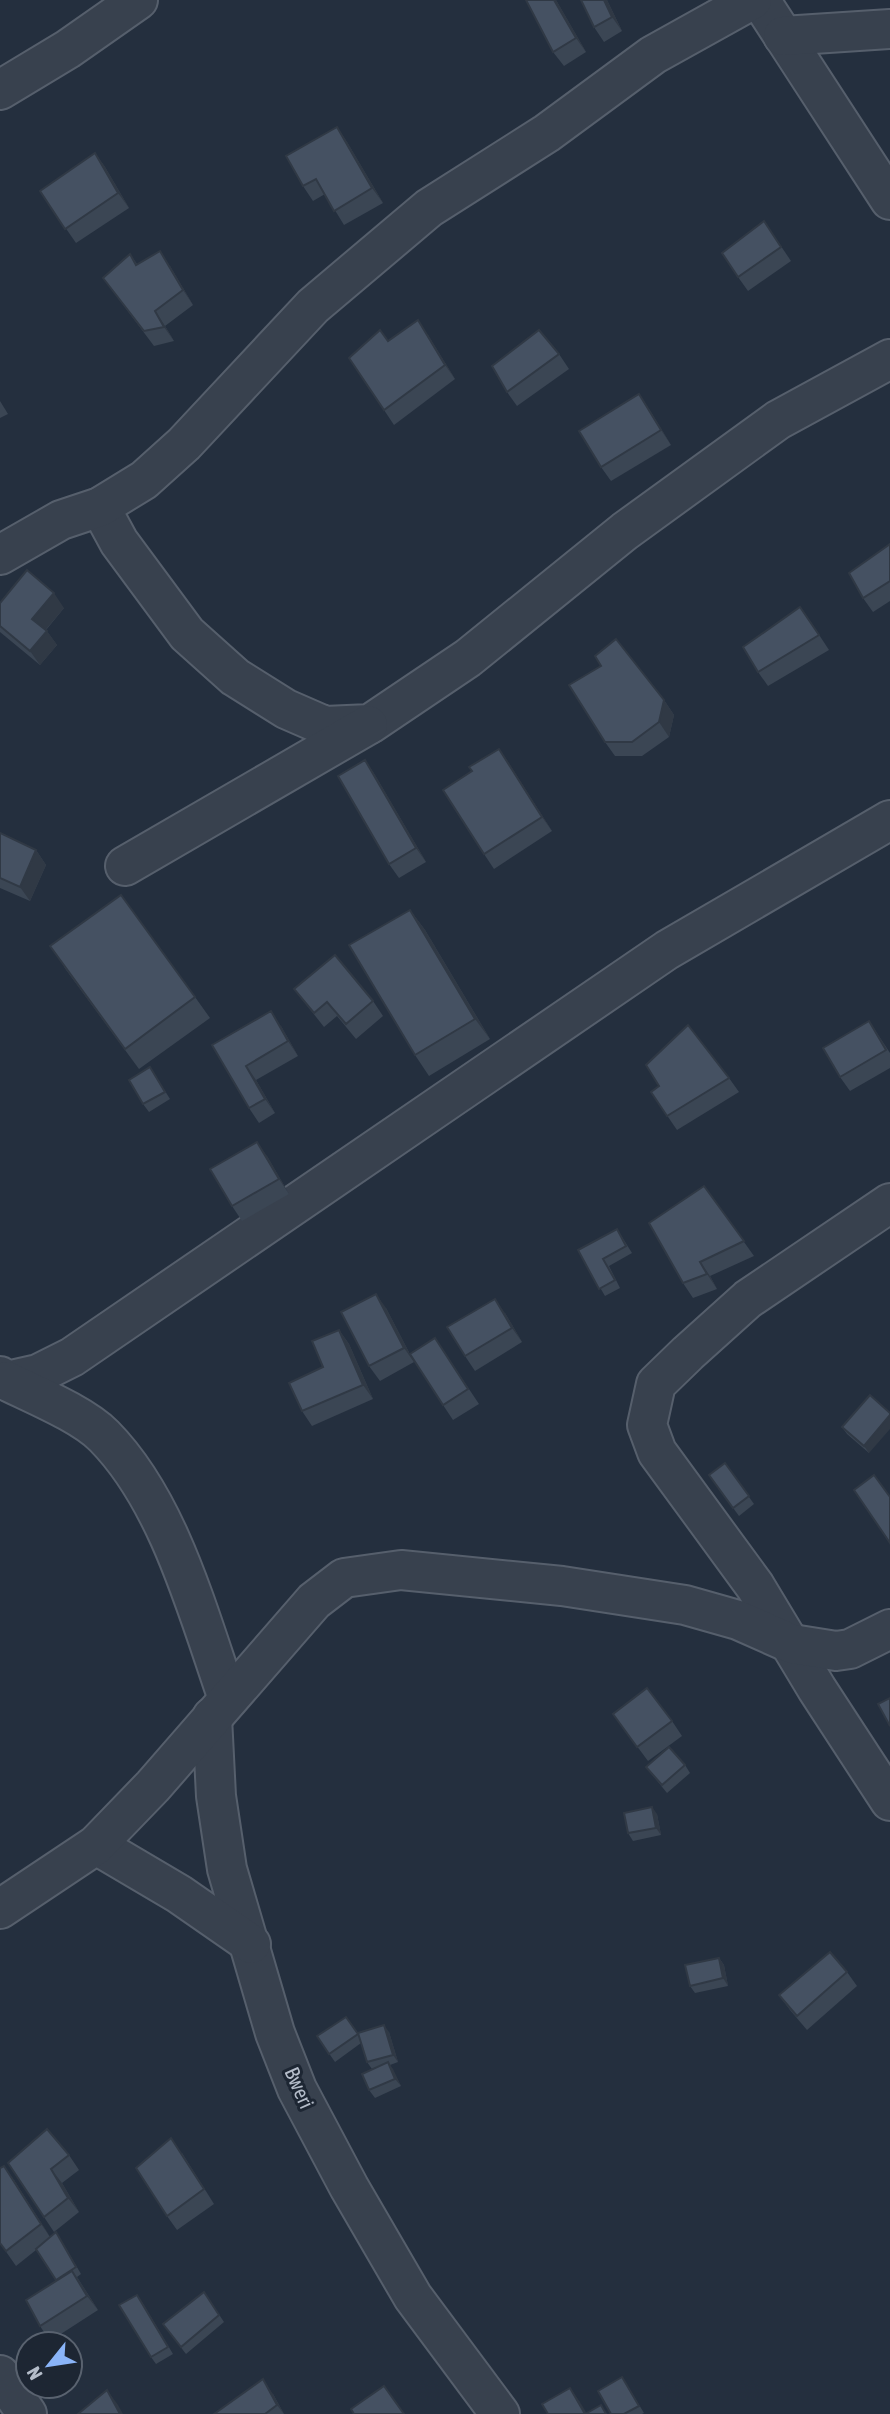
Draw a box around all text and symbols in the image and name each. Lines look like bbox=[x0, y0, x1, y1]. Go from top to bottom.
street label: Bweri bbox=[280, 2063, 320, 2112]
north arrow bbox=[14, 2330, 84, 2400]
text: N bbox=[22, 2363, 47, 2384]

